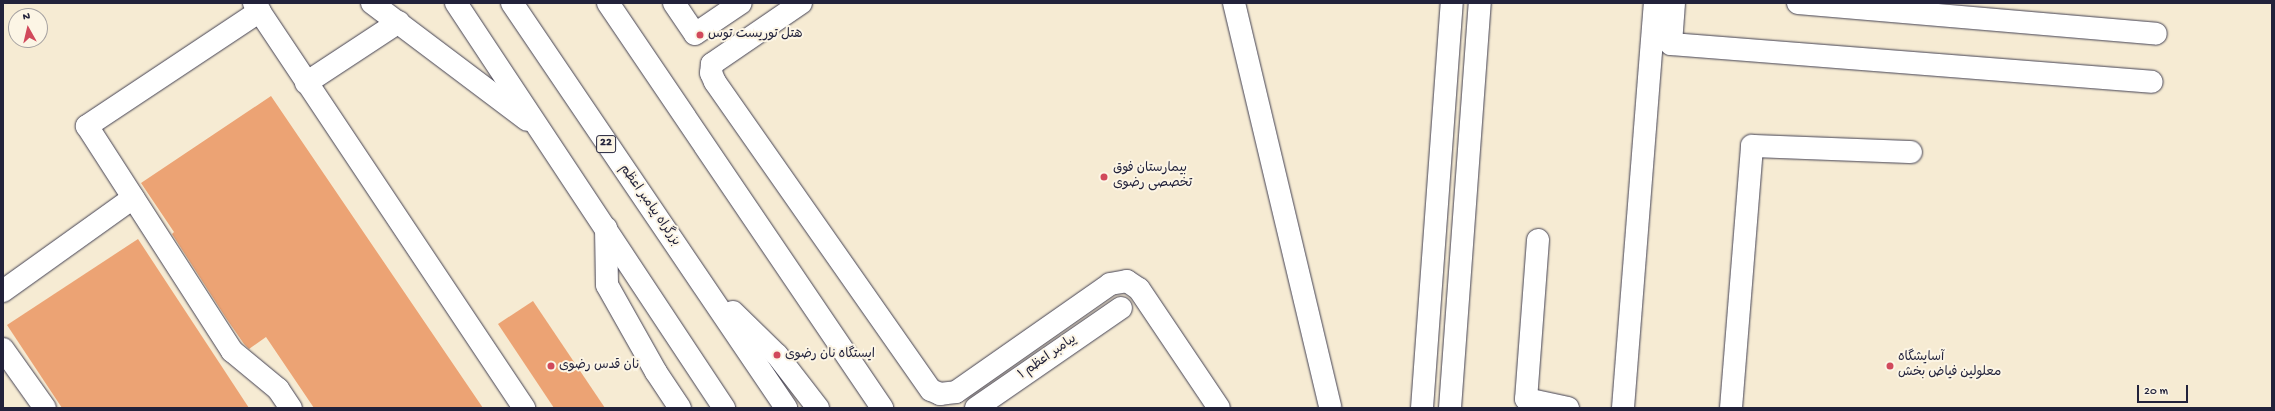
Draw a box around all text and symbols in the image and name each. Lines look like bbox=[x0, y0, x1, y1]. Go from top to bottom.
north arrow bbox=[8, 8, 48, 48]
text: N bbox=[22, 11, 31, 24]
place label: هتل توریست توس bbox=[708, 27, 803, 43]
marker: هتل توریست توس bbox=[695, 30, 705, 40]
road number: 22 bbox=[596, 134, 616, 154]
street label: بزرگراه پیامبر اعظم bbox=[615, 162, 683, 250]
place label: بیمارستان فوق تخصصی رضوی bbox=[1113, 162, 1192, 193]
marker: بیمارستان فوق تخصصی رضوی bbox=[1098, 171, 1110, 183]
street label: پیامبر اعظم ۱ bbox=[1016, 332, 1080, 384]
place label: ایستگاه نان رضوی bbox=[785, 347, 875, 363]
marker: ایستگاه نان رضوی bbox=[772, 350, 782, 360]
place label: آسایشگاه معلولین فیاض بخش bbox=[1898, 351, 2001, 382]
place label: نان قدس رضوی bbox=[559, 358, 639, 374]
marker: نان قدس رضوی bbox=[546, 361, 556, 371]
marker: آسایشگاه معلولین فیاض بخش bbox=[1885, 361, 1895, 371]
scale bar bbox=[2139, 377, 2190, 403]
text: 20 m bbox=[2144, 385, 2168, 399]

